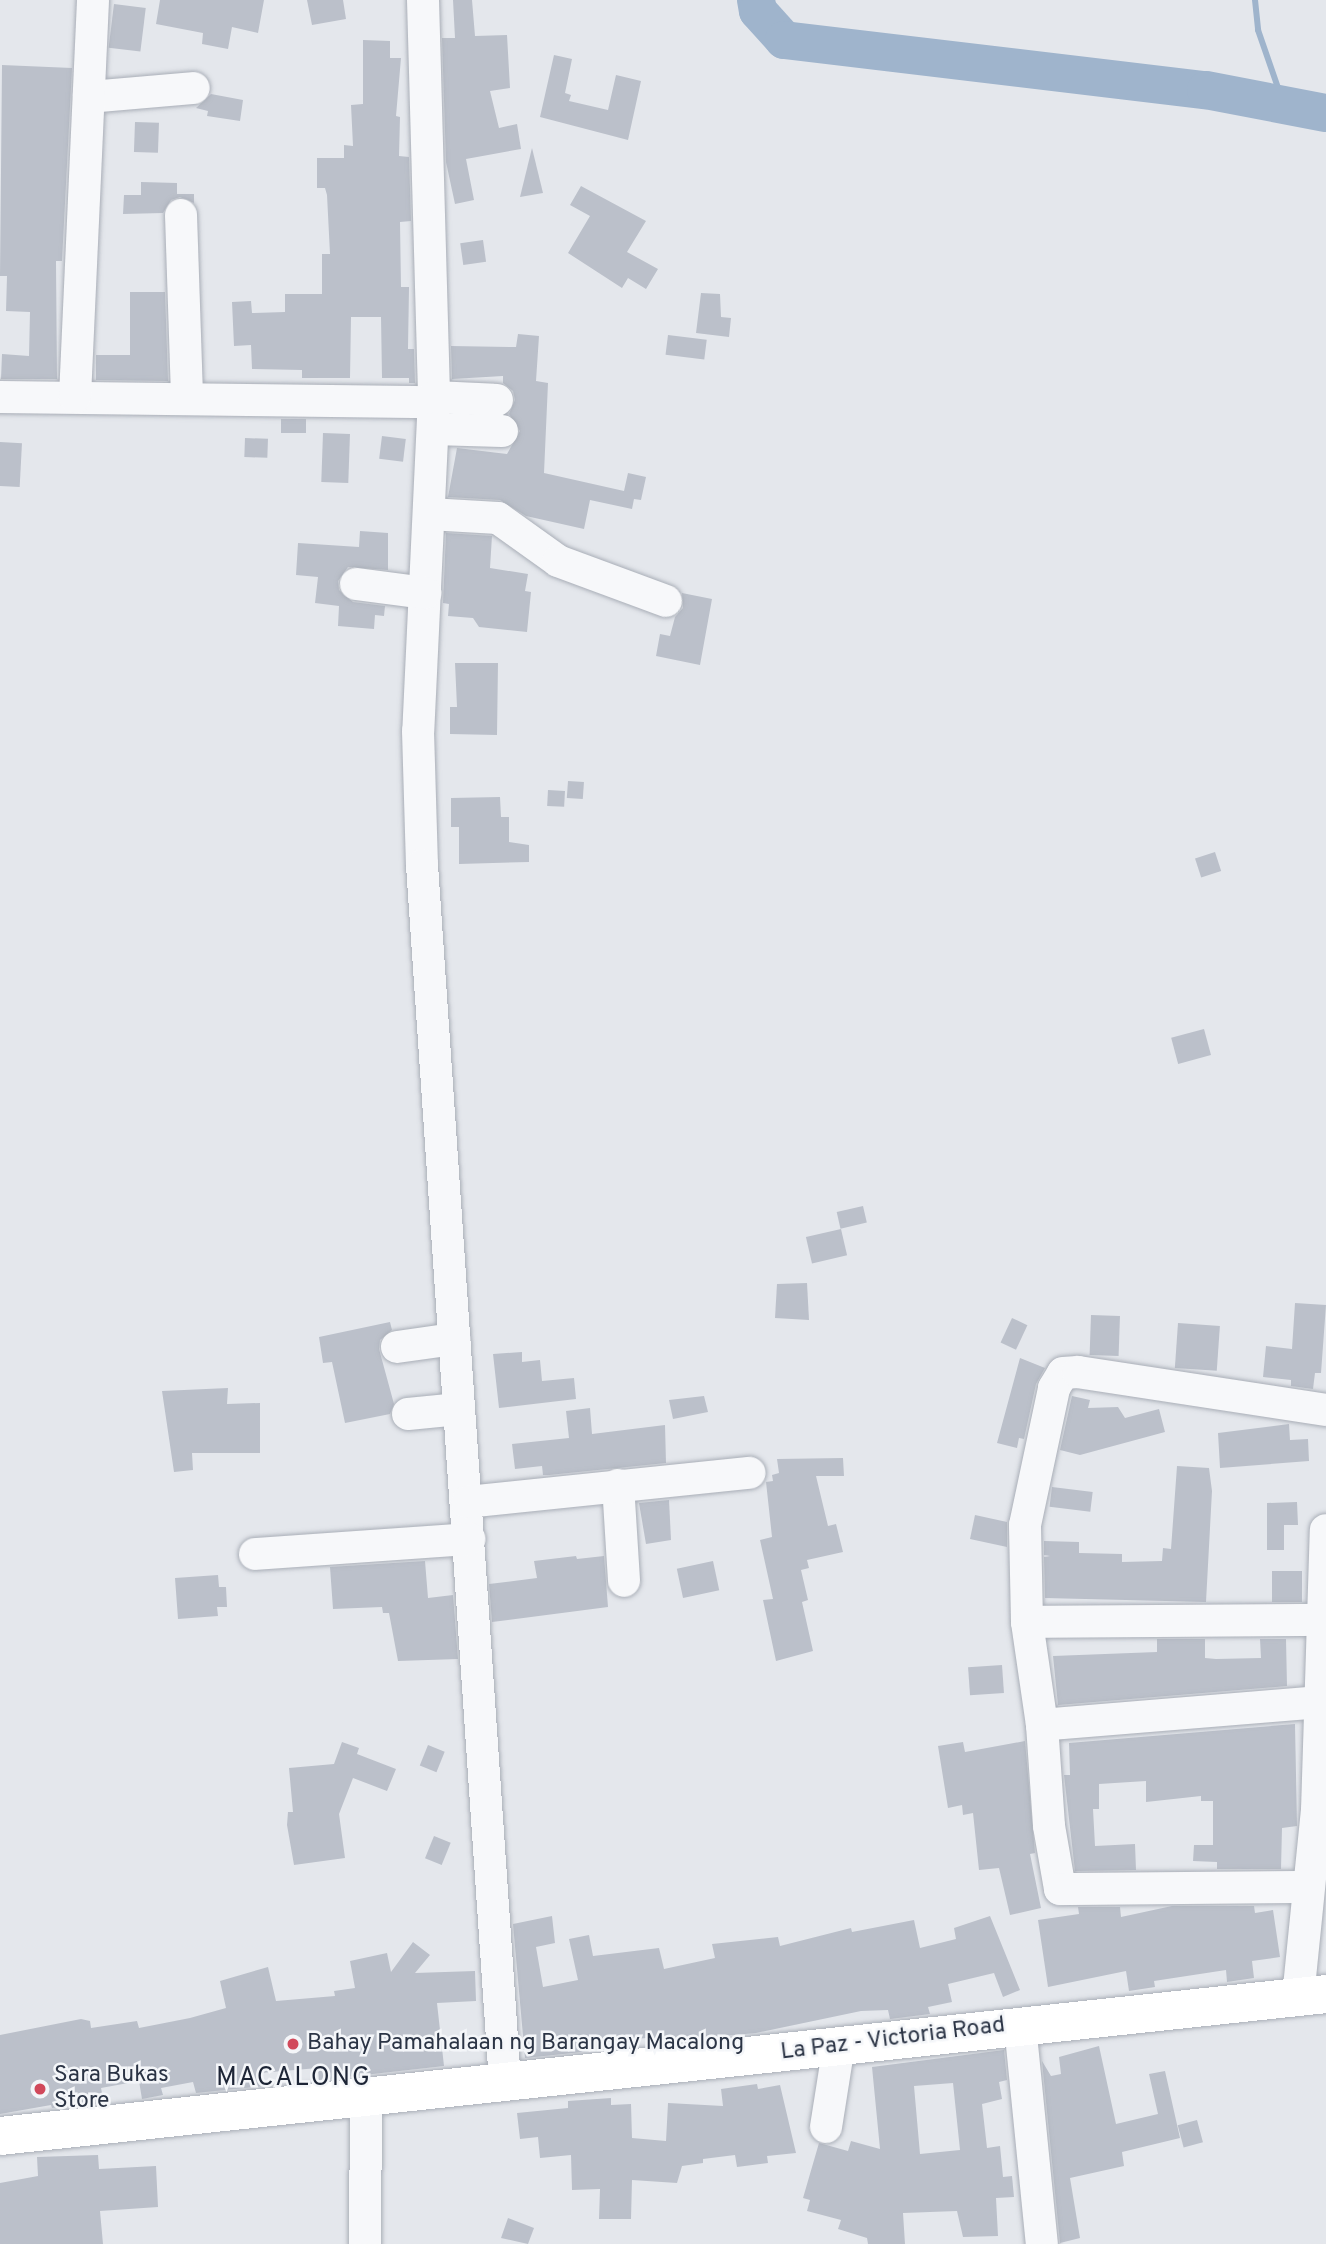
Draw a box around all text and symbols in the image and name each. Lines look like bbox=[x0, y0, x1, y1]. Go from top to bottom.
street label: La Paz - Victoria Road bbox=[779, 2012, 1007, 2068]
place label: Bahay Pamahalaan ng Barangay Macalong bbox=[307, 2030, 744, 2058]
marker: Bahay Pamahalaan ng Barangay Macalong bbox=[285, 2036, 301, 2052]
place label: Sara Bukas Store bbox=[54, 2062, 169, 2116]
district label: MACALONG bbox=[217, 2063, 371, 2095]
marker: Sara Bukas Store bbox=[32, 2081, 48, 2097]

